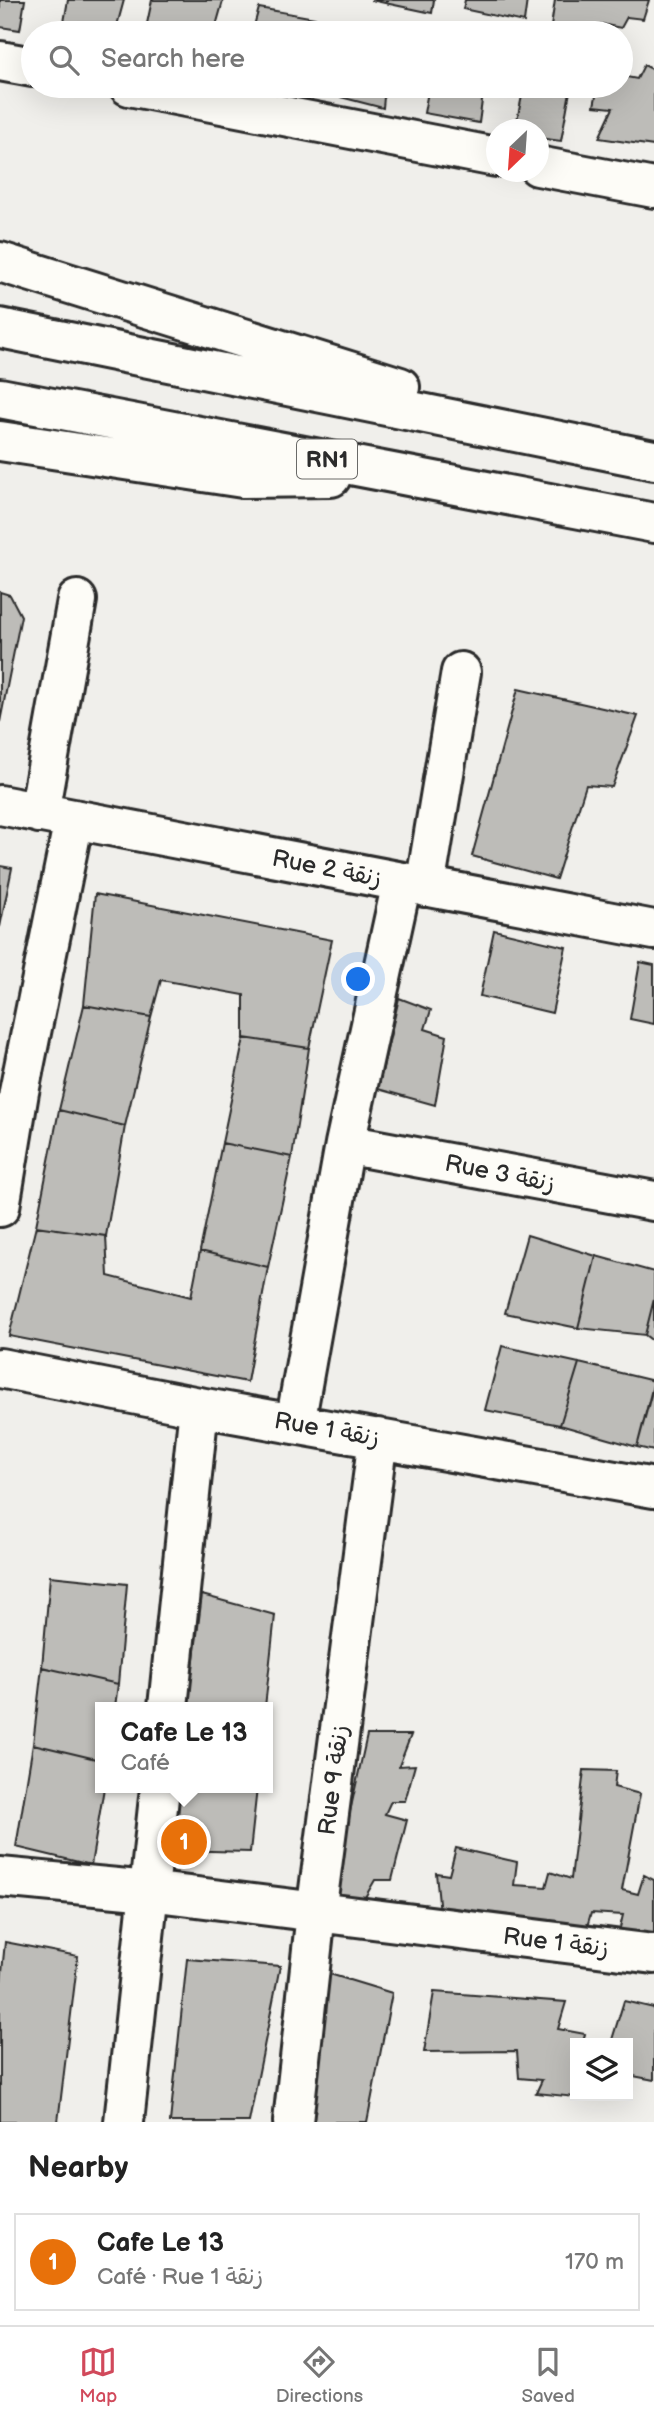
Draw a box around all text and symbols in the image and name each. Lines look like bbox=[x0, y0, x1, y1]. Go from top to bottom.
search box bbox=[21, 21, 633, 98]
icon: search bbox=[45, 41, 83, 79]
text: Search here bbox=[101, 44, 245, 75]
north arrow bbox=[486, 119, 549, 182]
road number: RN1 bbox=[297, 440, 357, 478]
street label: Rue 2 زنقة bbox=[270, 844, 384, 893]
your location bbox=[341, 962, 375, 996]
street label: Rue 3 زنقة bbox=[442, 1149, 558, 1198]
street label: Rue 1 زنقة bbox=[272, 1406, 382, 1453]
popup bbox=[95, 1702, 273, 1793]
text: Cafe Le 13 bbox=[121, 1718, 247, 1749]
street label: Rue 9 زنقة bbox=[312, 1723, 355, 1837]
text: Café bbox=[121, 1749, 170, 1777]
pin: 1 bbox=[161, 1816, 207, 1868]
street label: Rue 1 زنقة bbox=[501, 1922, 610, 1963]
map controls bbox=[570, 2038, 633, 2101]
button: layers bbox=[570, 2038, 633, 2101]
text: Nearby bbox=[28, 2150, 128, 2186]
text: Cafe Le 13 bbox=[97, 2228, 224, 2259]
text: 1 bbox=[48, 2248, 58, 2276]
text: 170 m bbox=[565, 2248, 624, 2276]
text: Café · Rue 1 زنقة bbox=[97, 2263, 263, 2291]
tab: Map bbox=[79, 2343, 117, 2408]
tab: Directions bbox=[276, 2343, 363, 2408]
tab: Saved bbox=[521, 2343, 575, 2408]

